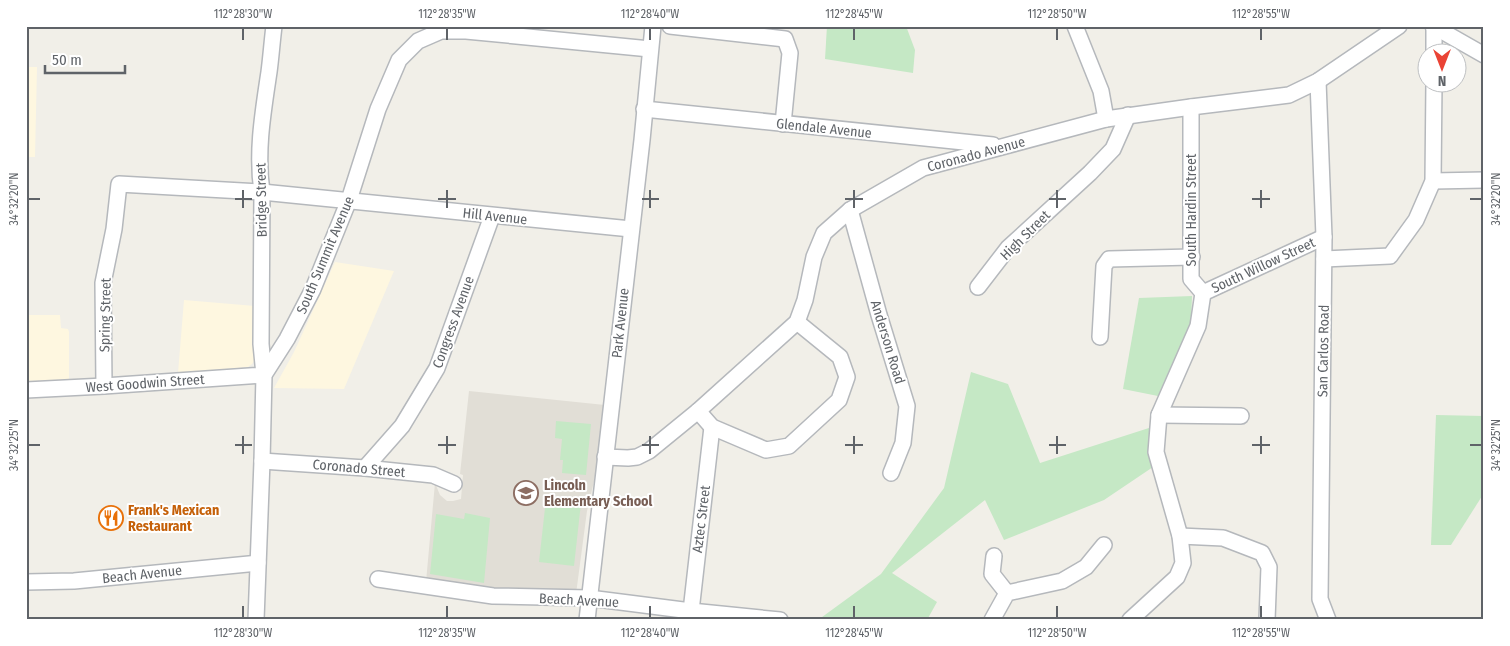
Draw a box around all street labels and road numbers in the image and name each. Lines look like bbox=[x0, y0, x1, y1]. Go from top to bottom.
street label: Glendale Avenue bbox=[775, 115, 873, 142]
street label: Coronado Avenue bbox=[925, 133, 1027, 176]
street label: South Hardin Street bbox=[1183, 153, 1200, 266]
street label: Bridge Street bbox=[252, 162, 271, 237]
street label: South Summit Avenue bbox=[293, 194, 358, 317]
street label: Hill Avenue bbox=[462, 205, 528, 228]
street label: High Street bbox=[997, 207, 1054, 264]
street label: South Willow Street bbox=[1209, 234, 1318, 297]
street label: Congress Avenue bbox=[429, 274, 478, 371]
street label: Spring Street bbox=[96, 277, 115, 352]
street label: Park Avenue bbox=[608, 287, 633, 359]
street label: Anderson Road bbox=[867, 298, 908, 386]
street label: San Carlos Road bbox=[1314, 305, 1333, 397]
street label: West Goodwin Street bbox=[85, 371, 205, 396]
street label: Coronado Street bbox=[312, 456, 406, 481]
street label: Aztec Street bbox=[689, 484, 714, 554]
street label: Beach Avenue bbox=[101, 562, 183, 587]
street label: Beach Avenue bbox=[539, 590, 619, 611]

